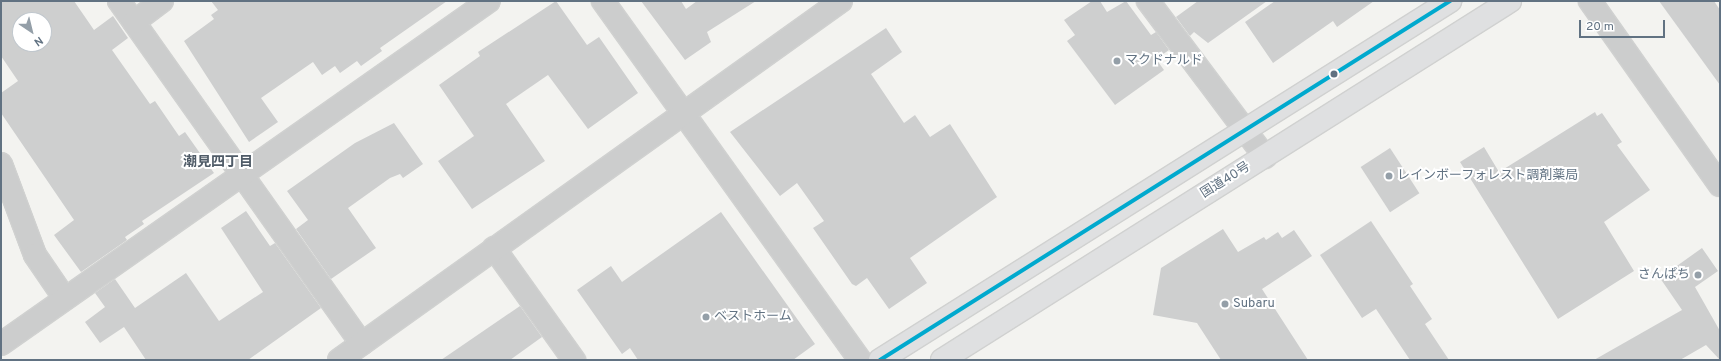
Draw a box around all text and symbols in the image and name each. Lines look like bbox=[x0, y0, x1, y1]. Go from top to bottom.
north arrow bbox=[12, 12, 52, 52]
scale bar bbox=[1581, 12, 1667, 38]
text: 20 m bbox=[1586, 19, 1614, 35]
text: N bbox=[31, 33, 46, 49]
place label: マクドナルド bbox=[1125, 53, 1203, 69]
marker: マクドナルド bbox=[1112, 56, 1122, 66]
unlabelled marker bbox=[1329, 69, 1339, 79]
district label: 潮見四丁目 bbox=[183, 155, 253, 171]
street label: 国道40号 bbox=[1198, 160, 1254, 202]
place label: レインボーフォレスト調剤薬局 bbox=[1397, 168, 1579, 184]
marker: レインボーフォレスト調剤薬局 bbox=[1384, 171, 1394, 181]
place label: さんぱち bbox=[1638, 267, 1690, 283]
marker: さんぱち bbox=[1693, 270, 1703, 280]
place label: Subaru bbox=[1233, 296, 1275, 312]
marker: Subaru bbox=[1220, 299, 1230, 309]
place label: ベストホーム bbox=[714, 309, 792, 325]
marker: ベストホーム bbox=[701, 312, 711, 322]

